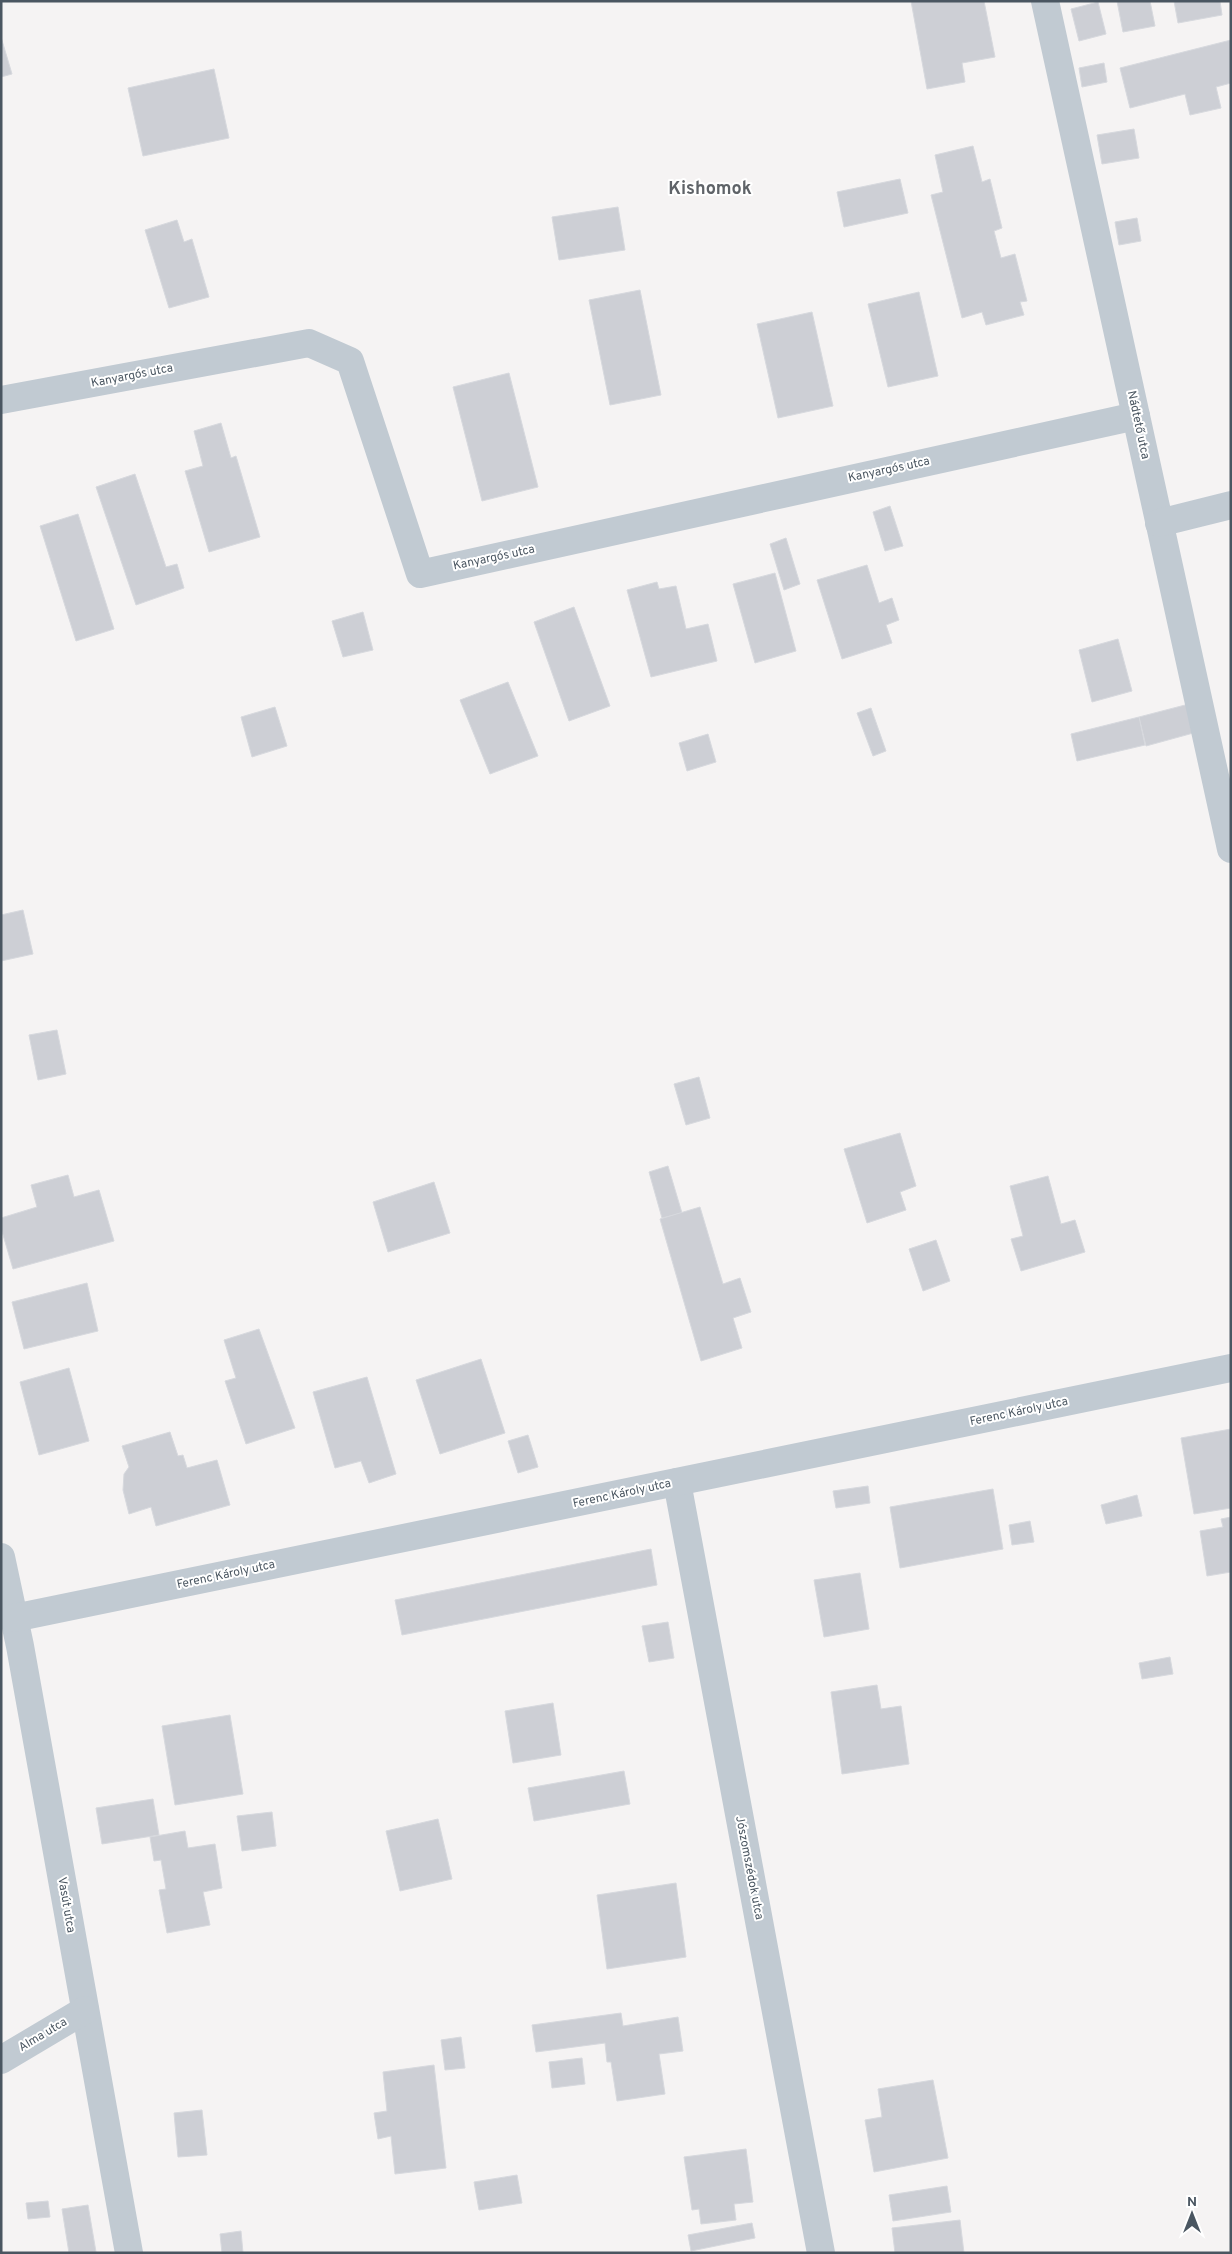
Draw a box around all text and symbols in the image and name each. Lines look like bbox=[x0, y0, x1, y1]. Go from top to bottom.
district label: Kishomok bbox=[668, 178, 752, 201]
street label: Kanyargós utca bbox=[90, 360, 174, 392]
street label: Nádtető utca bbox=[1123, 389, 1153, 461]
street label: Kanyargós utca bbox=[847, 454, 931, 486]
street label: Kanyargós utca bbox=[452, 542, 536, 574]
street label: Ferenc Károly utca bbox=[968, 1394, 1070, 1430]
street label: Ferenc Károly utca bbox=[571, 1476, 673, 1512]
street label: Ferenc Károly utca bbox=[175, 1557, 277, 1593]
street label: Jószomszédok utca bbox=[731, 1815, 767, 1921]
street label: Vasút utca bbox=[53, 1876, 79, 1934]
street label: Alma utca bbox=[16, 2014, 70, 2056]
north arrow bbox=[1167, 2189, 1217, 2239]
text: N bbox=[1187, 2194, 1197, 2211]

